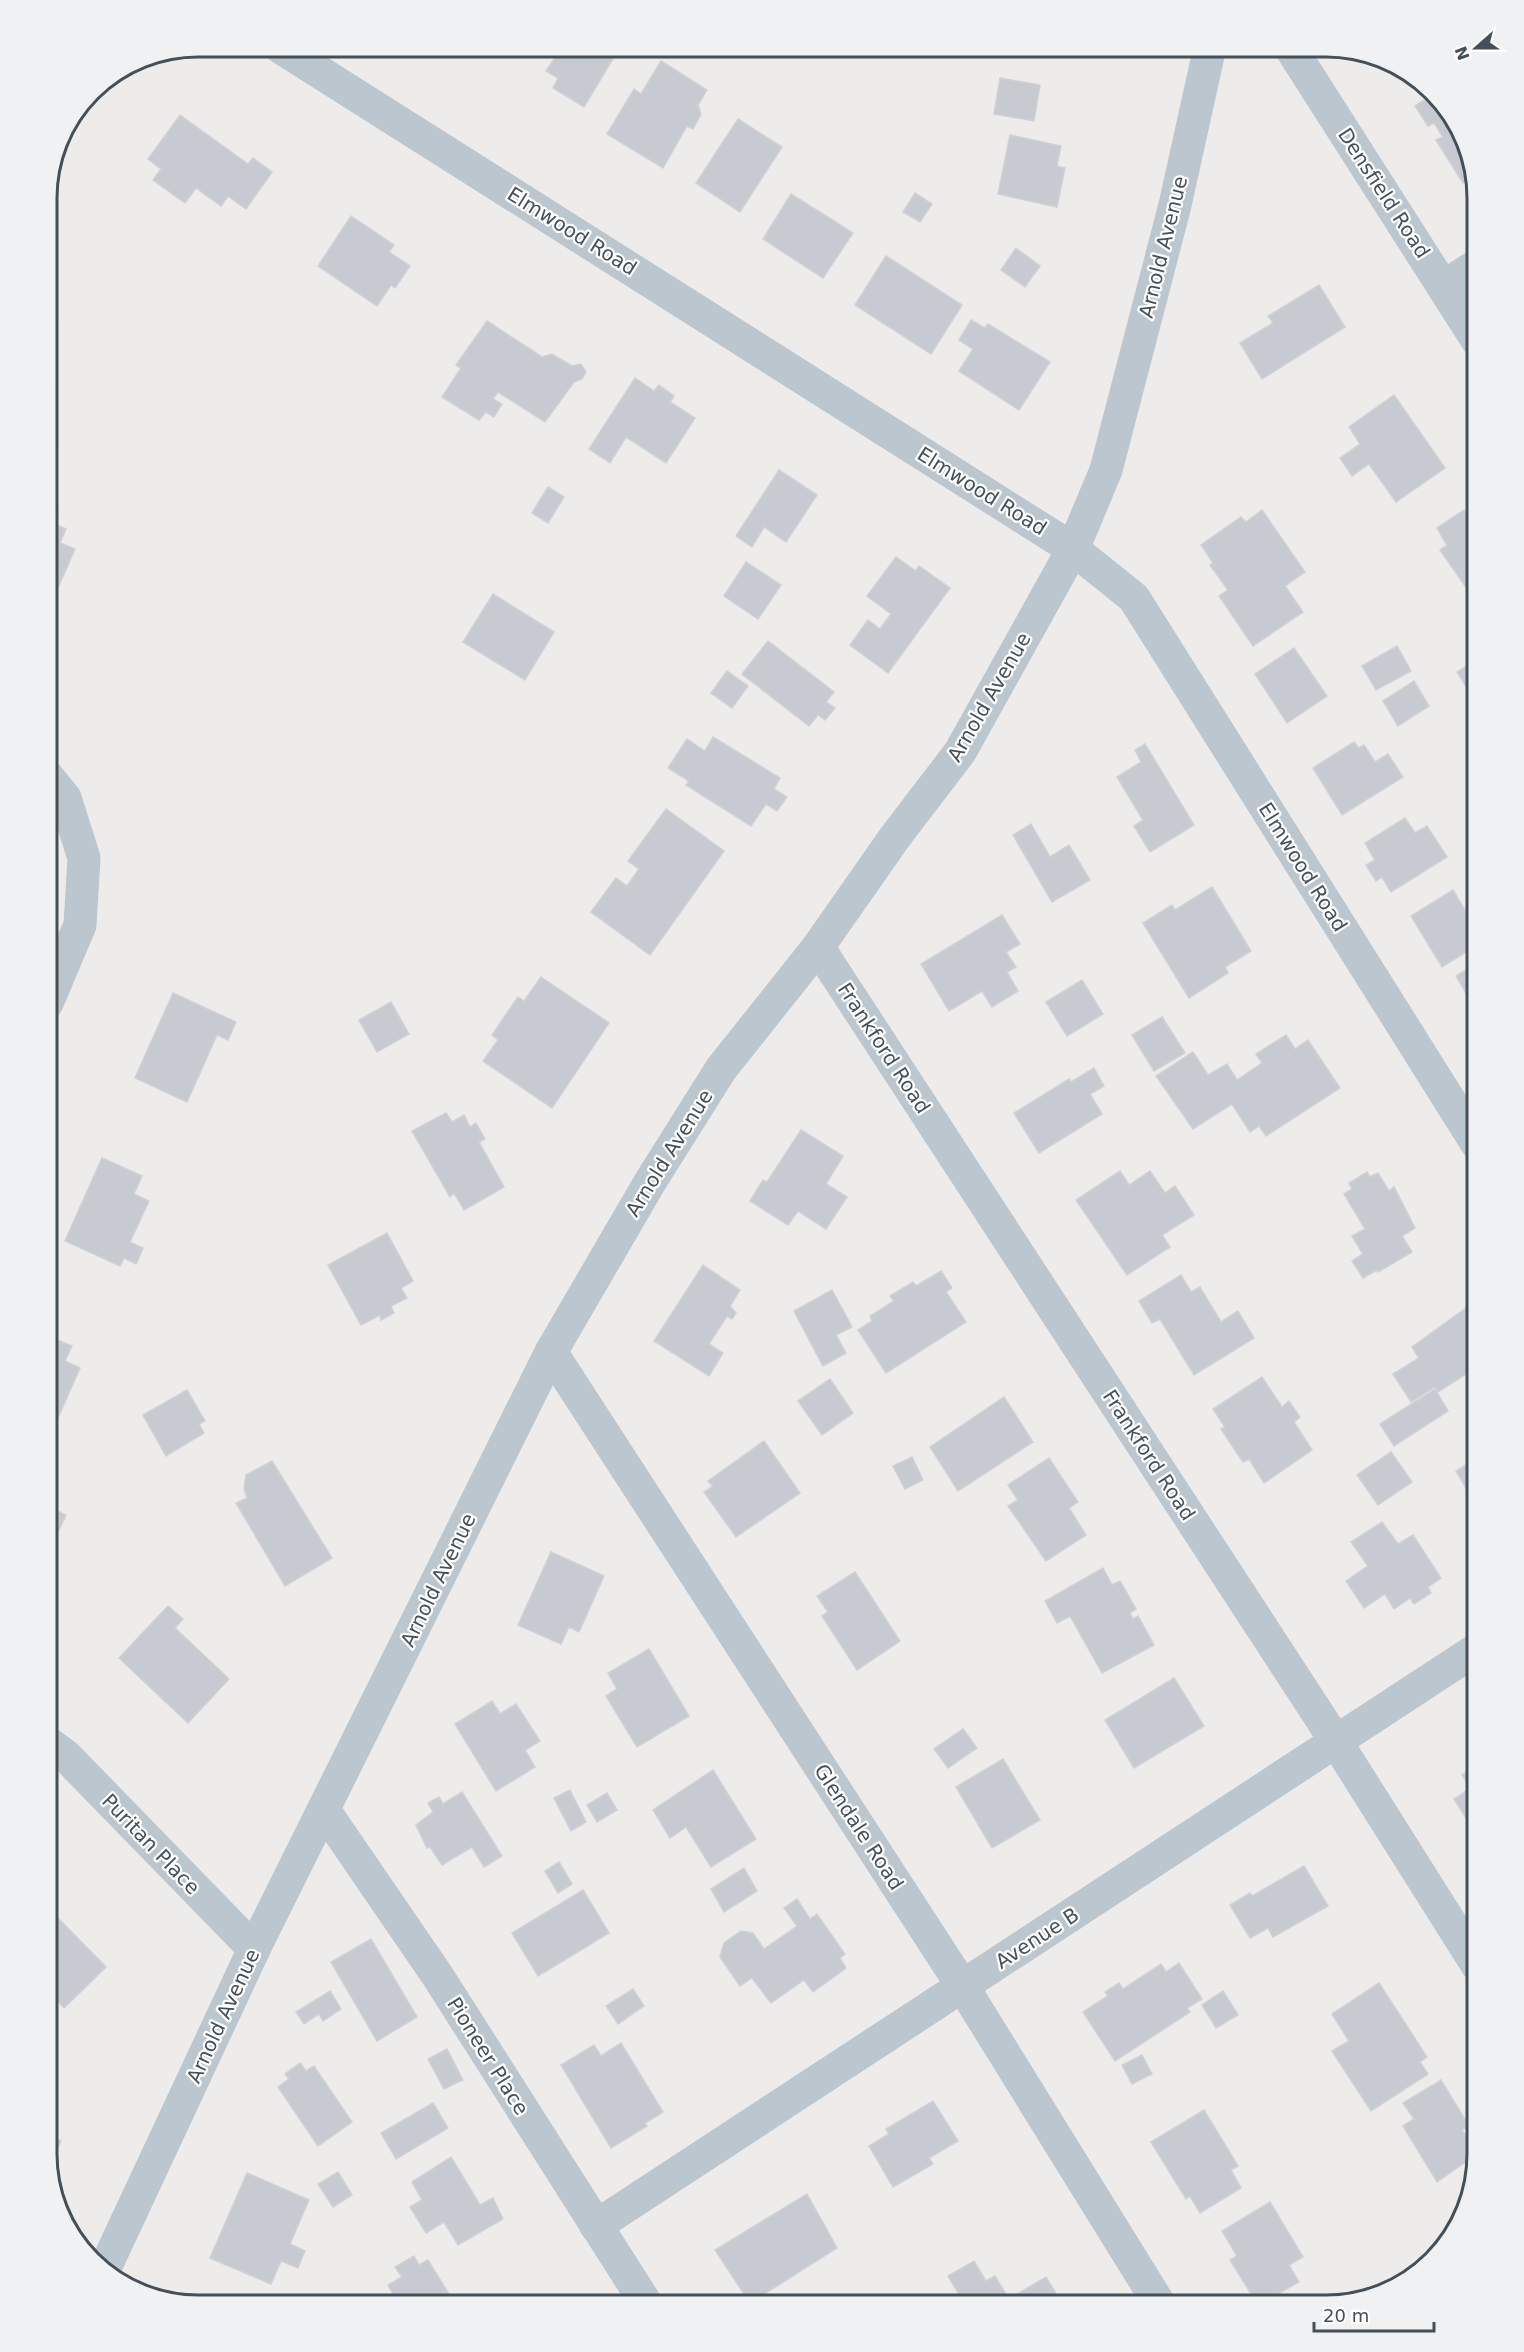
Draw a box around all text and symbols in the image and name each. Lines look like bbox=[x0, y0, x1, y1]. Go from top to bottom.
north arrow bbox=[1446, 18, 1506, 78]
text: N bbox=[1451, 44, 1474, 63]
street label: Densfield Road bbox=[1333, 123, 1435, 263]
street label: Arnold Avenue bbox=[1134, 174, 1192, 320]
street label: Elmwood Road bbox=[503, 182, 641, 280]
street label: Elmwood Road bbox=[913, 442, 1051, 540]
street label: Arnold Avenue bbox=[942, 628, 1036, 766]
street label: Elmwood Road bbox=[1254, 798, 1352, 936]
street label: Frankford Road bbox=[833, 978, 935, 1118]
street label: Arnold Avenue bbox=[620, 1085, 718, 1221]
street label: Frankford Road bbox=[1098, 1385, 1200, 1525]
street label: Arnold Avenue bbox=[395, 1509, 481, 1651]
street label: Glendale Road bbox=[809, 1759, 909, 1895]
street label: Puritan Place bbox=[97, 1789, 205, 1899]
street label: Avenue B bbox=[991, 1902, 1083, 1974]
street label: Arnold Avenue bbox=[181, 1945, 265, 2087]
street label: Pioneer Place bbox=[442, 1993, 534, 2119]
scale bar bbox=[1314, 2295, 1434, 2333]
text: 20 m bbox=[1323, 2305, 1369, 2326]

